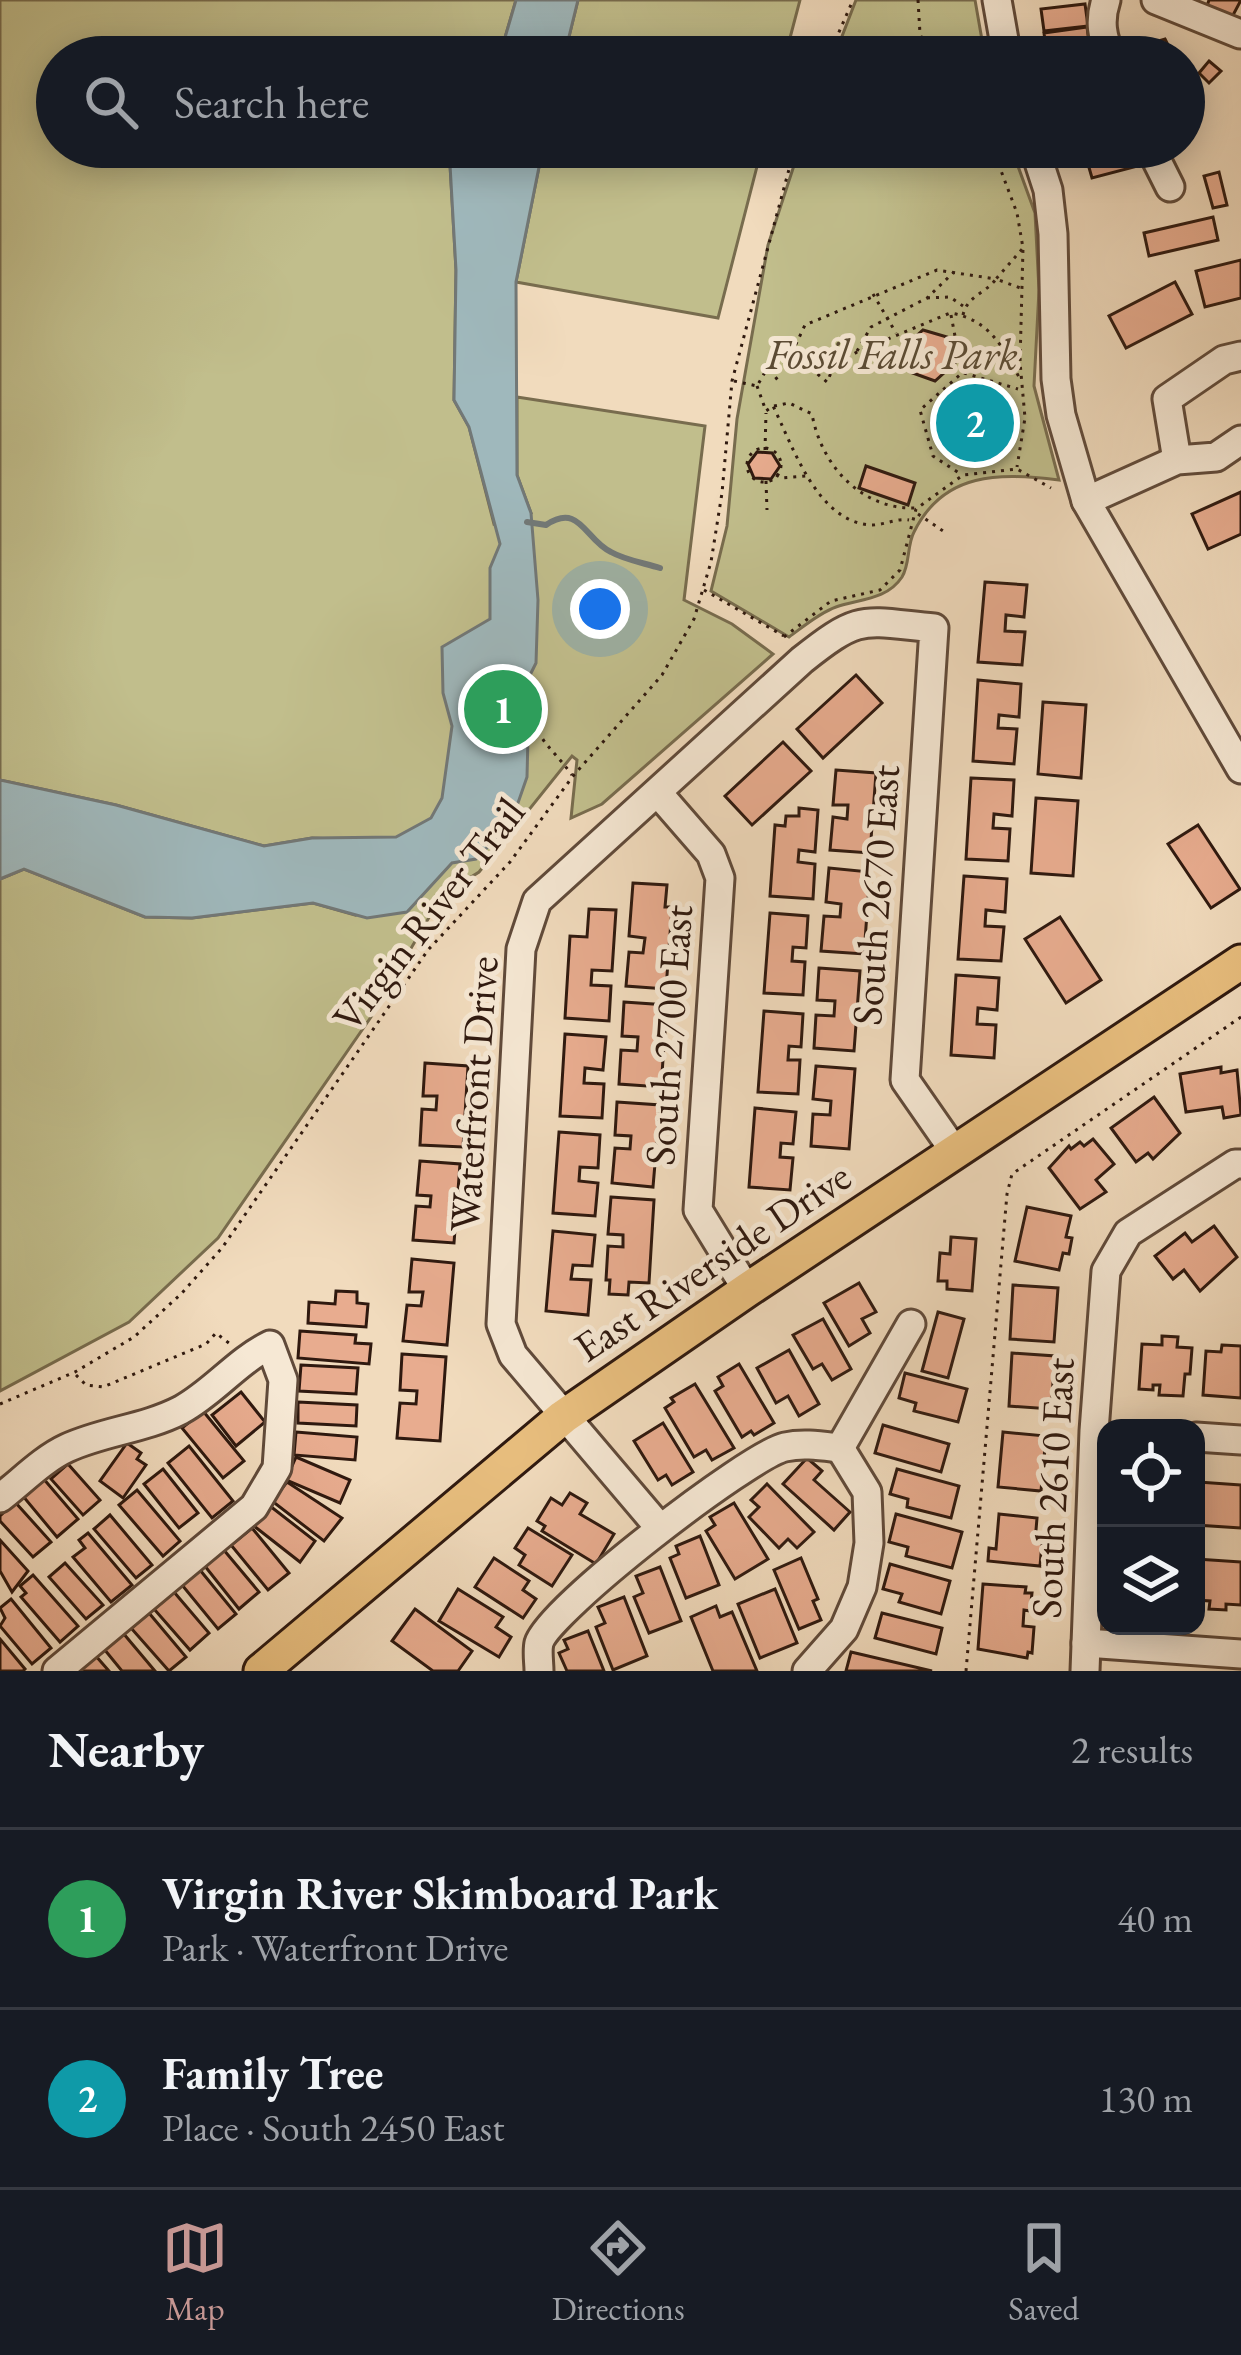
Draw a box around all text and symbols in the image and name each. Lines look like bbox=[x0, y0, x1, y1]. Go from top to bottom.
search box bbox=[36, 36, 1205, 168]
icon: search bbox=[78, 69, 144, 135]
text: Search here bbox=[174, 73, 369, 131]
park label: Fossil Falls Park bbox=[765, 327, 1018, 382]
pin: 2 bbox=[936, 378, 1014, 468]
your location bbox=[570, 579, 630, 639]
pin: 1 bbox=[464, 664, 542, 754]
street label: South 2670 East bbox=[839, 763, 912, 1027]
street label: Virgin River Trail bbox=[320, 786, 537, 1042]
street label: South 2700 East bbox=[632, 903, 705, 1167]
street label: Waterfront Drive bbox=[436, 954, 511, 1234]
street label: East Riverside Drive bbox=[563, 1149, 861, 1374]
street label: South 2610 East bbox=[1018, 1356, 1087, 1620]
map controls bbox=[1097, 1419, 1205, 1635]
button: locate bbox=[1097, 1419, 1205, 1527]
button: layers bbox=[1097, 1527, 1205, 1635]
text: Nearby bbox=[48, 1716, 204, 1782]
text: 2 results bbox=[1071, 1724, 1193, 1775]
text: Virgin River Skimboard Park bbox=[162, 1864, 718, 1922]
text: 1 bbox=[77, 1893, 97, 1944]
text: 40 m bbox=[1117, 1893, 1193, 1944]
text: Park · Waterfront Drive bbox=[162, 1922, 508, 1973]
text: Family Tree bbox=[162, 2044, 384, 2102]
text: 2 bbox=[77, 2073, 97, 2124]
text: 130 m bbox=[1099, 2073, 1193, 2124]
text: Place · South 2450 East bbox=[162, 2102, 504, 2153]
tab: Map bbox=[162, 2215, 228, 2330]
tab: Directions bbox=[552, 2215, 685, 2330]
tab: Saved bbox=[1008, 2215, 1079, 2330]

